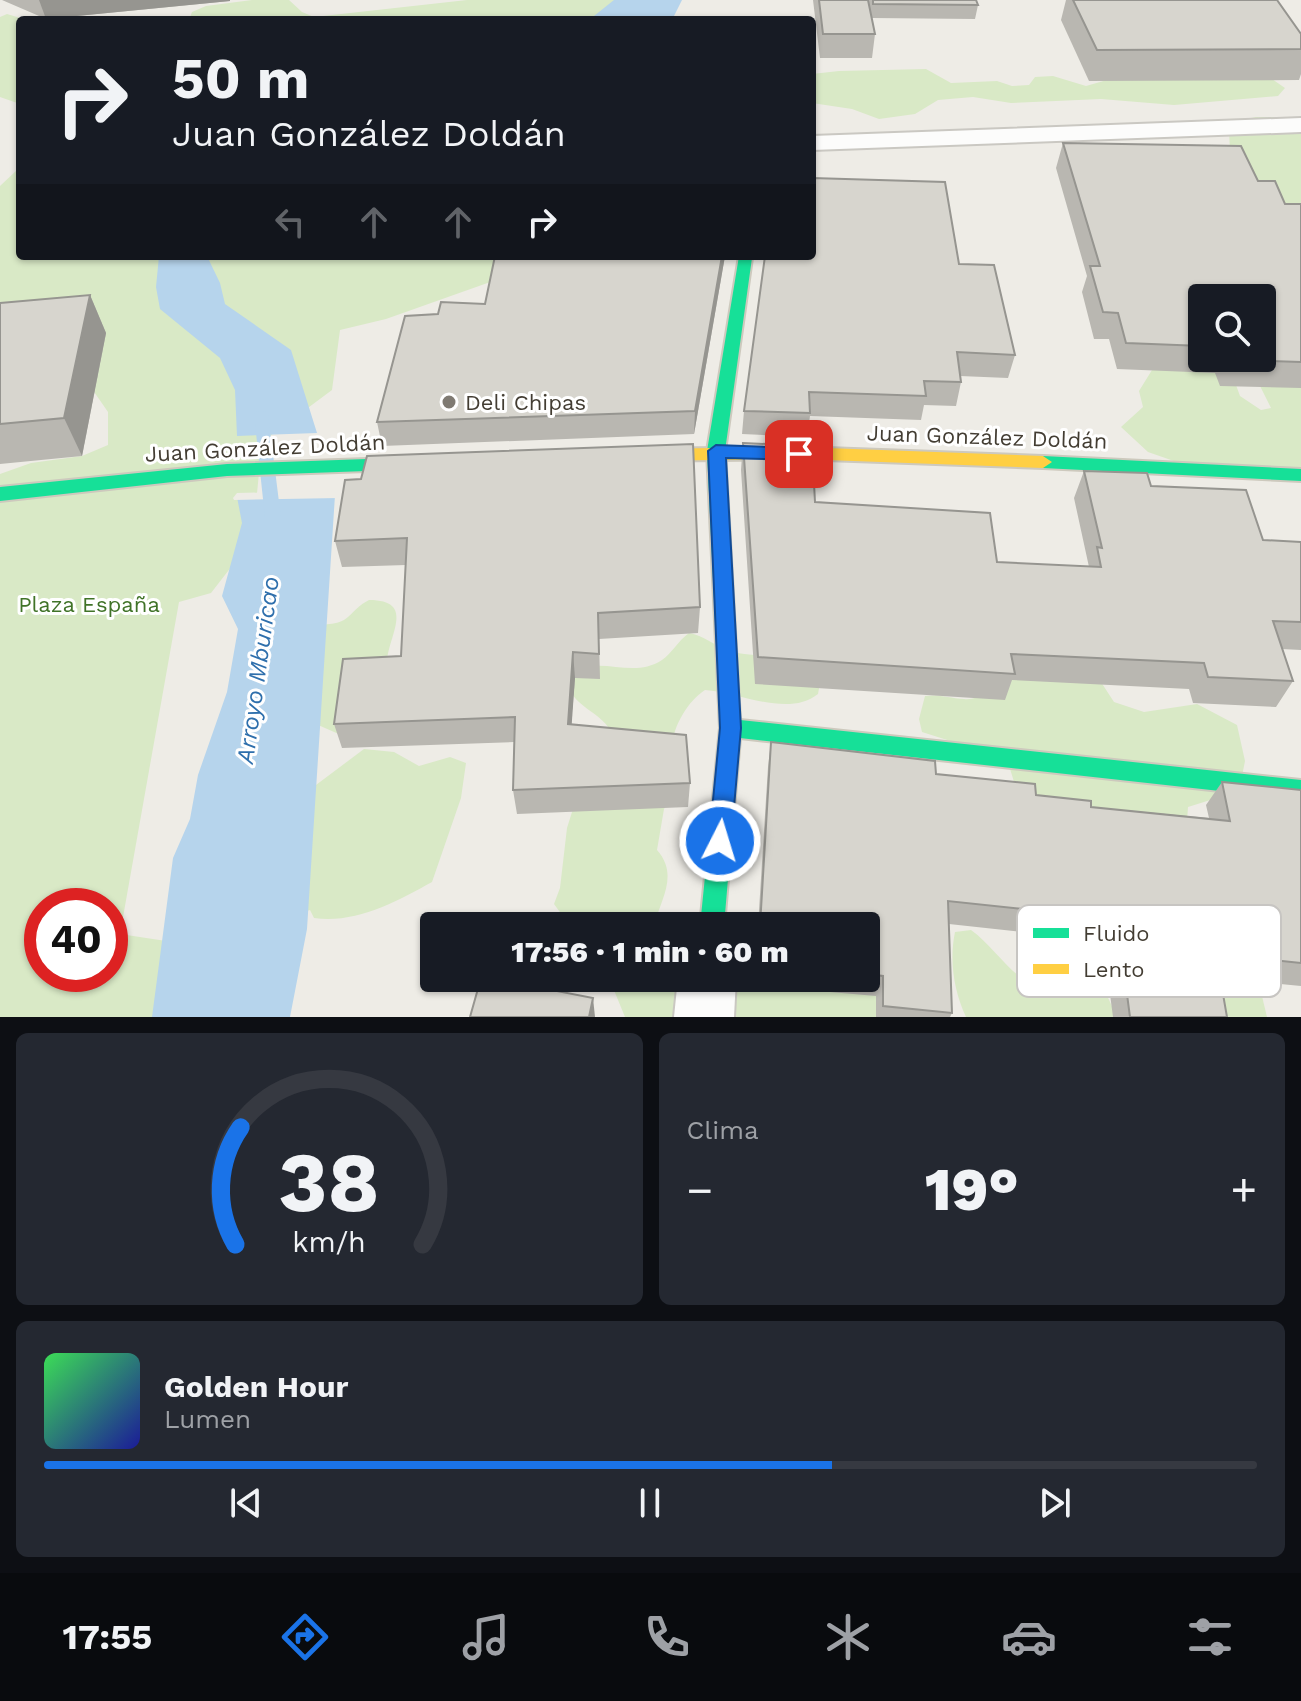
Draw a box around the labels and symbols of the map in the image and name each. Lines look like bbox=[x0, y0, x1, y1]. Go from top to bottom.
place label: Deli Chipas bbox=[465, 390, 586, 415]
marker: Deli Chipas bbox=[440, 393, 458, 411]
pin bbox=[765, 420, 833, 488]
street label: Juan González Doldán bbox=[866, 420, 1108, 454]
street label: Juan González Doldán bbox=[144, 429, 386, 467]
water label: Arroyo Mburicao bbox=[231, 575, 285, 766]
park label: Plaza España bbox=[18, 592, 160, 617]
position arrow bbox=[678, 799, 762, 883]
speed limit sign: 40 bbox=[24, 888, 128, 992]
legend bbox=[1017, 905, 1281, 997]
text: Fluido bbox=[1083, 921, 1150, 946]
text: Lento bbox=[1083, 957, 1144, 982]

